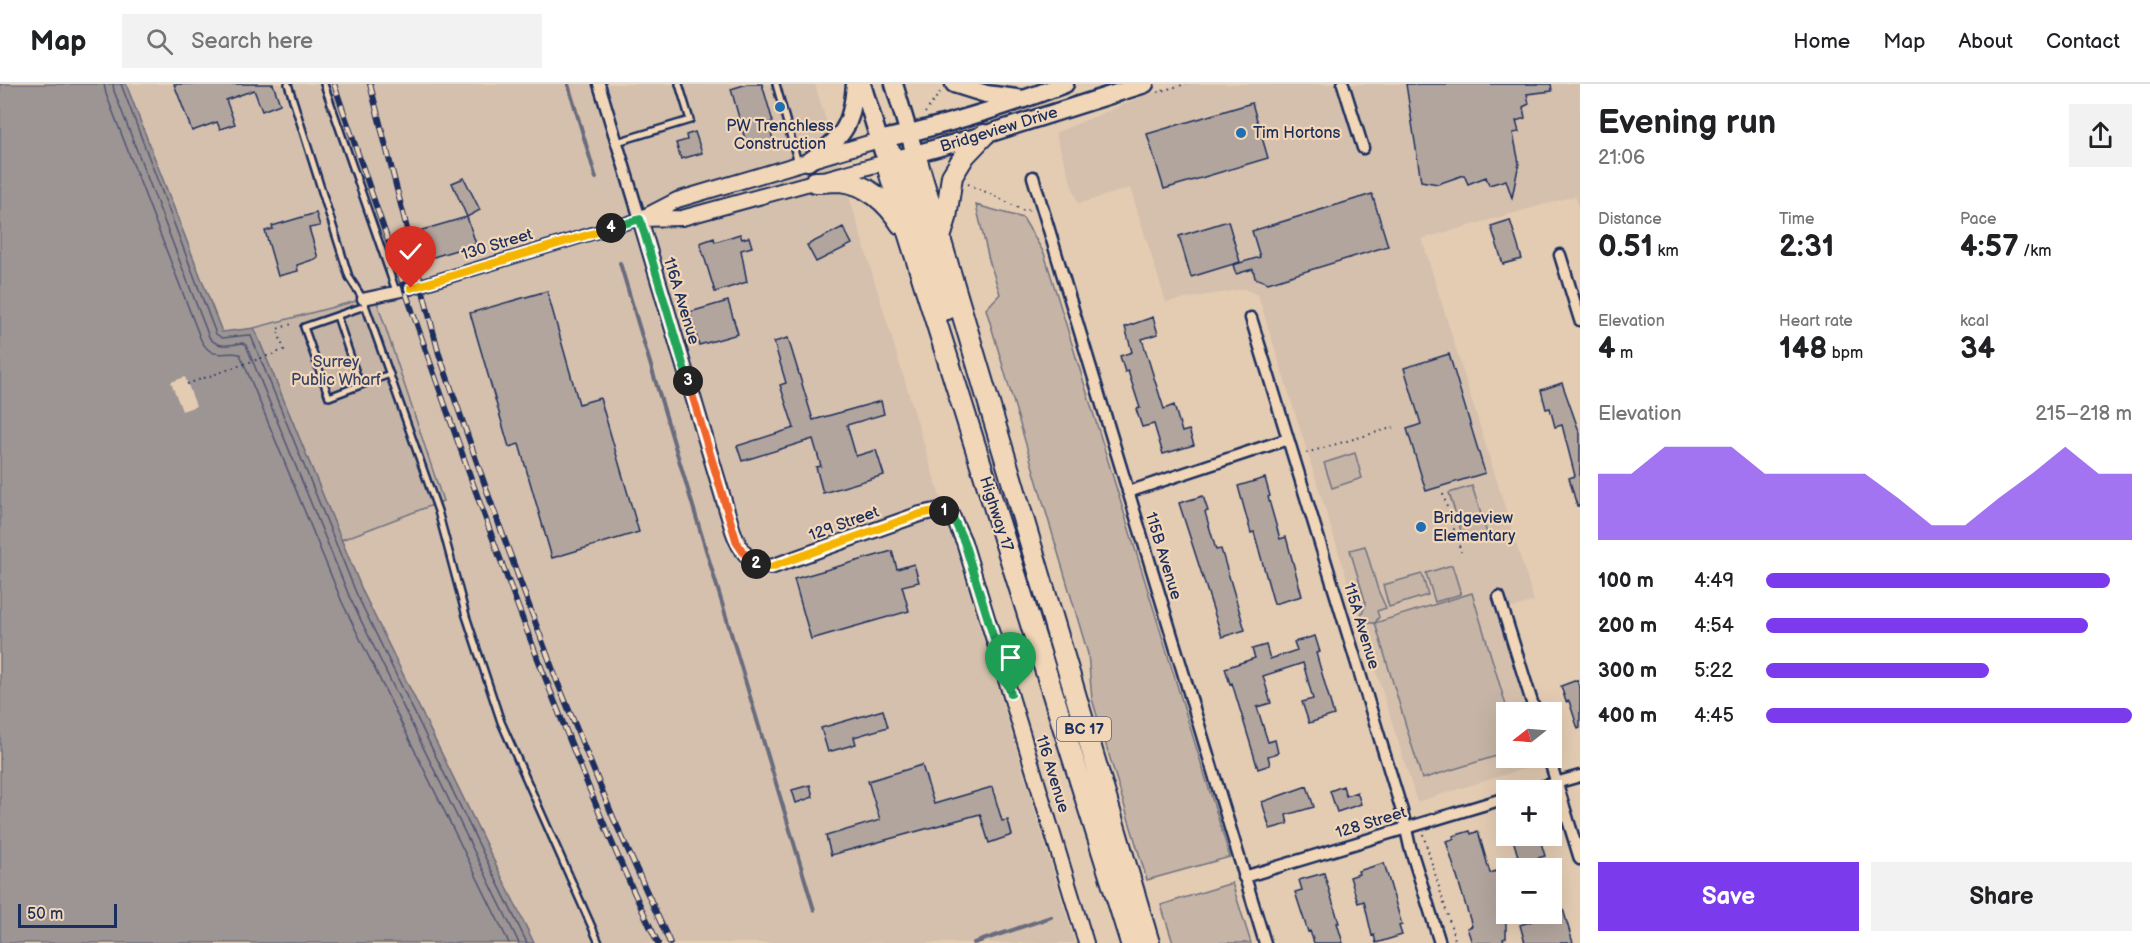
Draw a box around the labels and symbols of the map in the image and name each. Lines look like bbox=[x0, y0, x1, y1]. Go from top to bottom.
marker: PW Trenchless Construction bbox=[773, 100, 787, 114]
street label: Bridgeview Drive bbox=[938, 103, 1061, 157]
place label: PW Trenchless Construction bbox=[726, 117, 834, 154]
place label: Tim Hortons bbox=[1253, 124, 1341, 143]
marker: Tim Hortons bbox=[1234, 126, 1248, 140]
pin: 4 bbox=[596, 213, 626, 243]
street label: 130 Street bbox=[459, 225, 535, 265]
pin bbox=[385, 226, 436, 288]
street label: 116A Avenue bbox=[659, 255, 703, 347]
park label: Surrey Public Wharf bbox=[291, 353, 381, 390]
pin: 3 bbox=[673, 366, 703, 396]
street label: Highway 17 bbox=[975, 474, 1017, 554]
pin: 1 bbox=[929, 496, 959, 526]
street label: 129 Street bbox=[807, 503, 882, 545]
place label: Bridgeview Elementary bbox=[1433, 509, 1516, 546]
street label: 115B Avenue bbox=[1141, 510, 1185, 603]
marker: Bridgeview Elementary bbox=[1414, 520, 1428, 534]
pin: 2 bbox=[741, 549, 771, 579]
street label: 115A Avenue bbox=[1339, 580, 1383, 672]
pin bbox=[985, 632, 1036, 694]
north arrow bbox=[1496, 702, 1562, 768]
road number: BC 17 bbox=[1057, 717, 1111, 741]
street label: 116 Avenue bbox=[1031, 733, 1073, 816]
street label: 128 Street bbox=[1333, 803, 1409, 843]
scale bar bbox=[18, 901, 117, 928]

